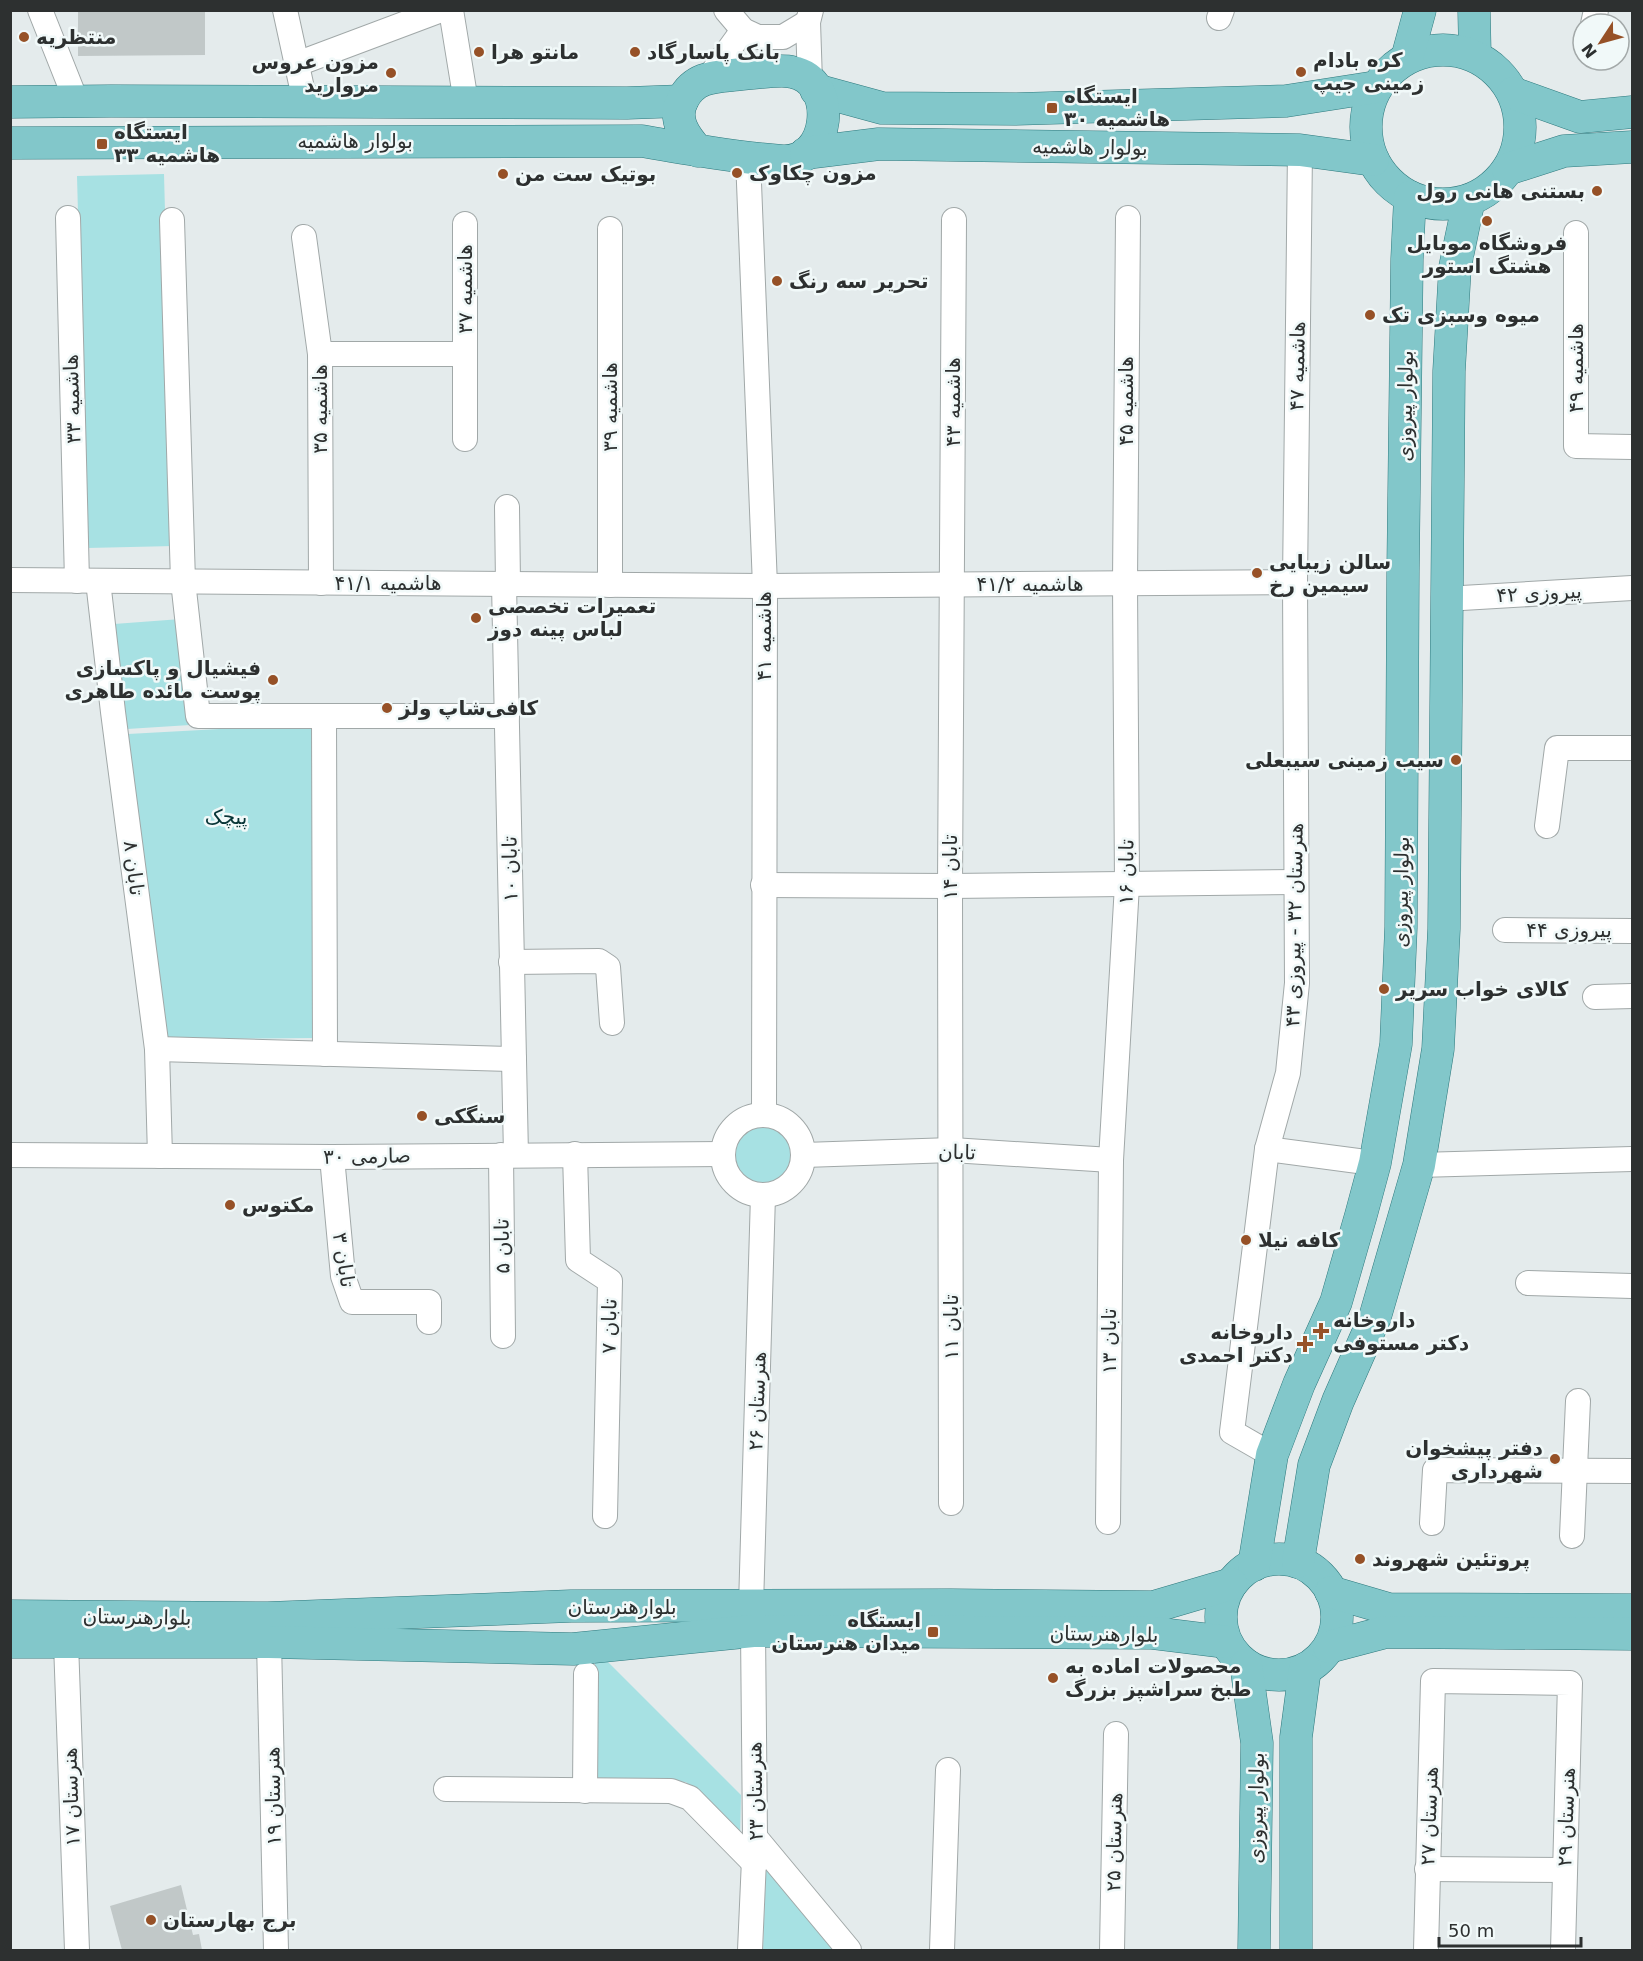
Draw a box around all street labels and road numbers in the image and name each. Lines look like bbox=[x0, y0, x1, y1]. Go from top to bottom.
street label: بولوار هاشمیه bbox=[297, 129, 413, 153]
street label: بولوار هاشمیه bbox=[1032, 134, 1148, 160]
street label: هاشمیه ۳۷ bbox=[453, 244, 477, 334]
street label: هاشمیه ۴۷ bbox=[1284, 321, 1310, 411]
street label: هاشمیه ۴۹ bbox=[1564, 323, 1588, 413]
street label: بولوار پیروزی bbox=[1392, 350, 1419, 462]
street label: هاشمیه ۳۳ bbox=[58, 354, 86, 444]
street label: هاشمیه ۴۵ bbox=[1114, 356, 1138, 446]
street label: هاشمیه ۴۳ bbox=[941, 357, 965, 447]
street label: هاشمیه ۳۹ bbox=[598, 362, 622, 452]
street label: هاشمیه ۳۵ bbox=[308, 364, 332, 454]
street label: هاشمیه ۴۱/۱ bbox=[334, 571, 442, 595]
street label: هاشمیه ۴۱/۲ bbox=[976, 572, 1084, 596]
street label: پیروزی ۴۲ bbox=[1496, 579, 1582, 608]
street label: هاشمیه ۴۱ bbox=[752, 591, 776, 681]
street label: هنرستان ۳۲ - پیروزی ۴۳ bbox=[1280, 823, 1309, 1027]
street label: تابان ۱۴ bbox=[938, 834, 962, 900]
street label: تابان ۱۰ bbox=[497, 836, 523, 902]
street label: بولوار پیروزی bbox=[1388, 836, 1415, 948]
street label: تابان ۸ bbox=[119, 839, 149, 897]
street label: تابان ۱۶ bbox=[1113, 839, 1139, 905]
street label: پیروزی ۴۴ bbox=[1526, 918, 1612, 943]
street label: تابان bbox=[938, 1140, 976, 1164]
street label: صارمی ۳۰ bbox=[323, 1143, 411, 1169]
street label: تابان ۵ bbox=[490, 1218, 514, 1274]
street label: تابان ۳ bbox=[328, 1231, 360, 1289]
street label: تابان ۱۱ bbox=[939, 1294, 963, 1360]
street label: تابان ۷ bbox=[597, 1298, 621, 1354]
street label: تابان ۱۳ bbox=[1097, 1308, 1121, 1374]
street label: هنرستان ۲۶ bbox=[743, 1351, 771, 1451]
street label: بلوارهنرستان bbox=[568, 1595, 676, 1619]
street label: بلوارهنرستان bbox=[82, 1604, 192, 1630]
street label: بلوارهنرستان bbox=[1049, 1621, 1159, 1647]
street label: هنرستان ۲۳ bbox=[742, 1741, 768, 1841]
street label: هنرستان ۱۹ bbox=[260, 1746, 286, 1846]
street label: هنرستان ۱۷ bbox=[57, 1747, 85, 1847]
street label: بولوار پیروزی bbox=[1243, 1752, 1270, 1864]
street label: هنرستان ۲۷ bbox=[1415, 1766, 1443, 1866]
street label: هنرستان ۲۹ bbox=[1552, 1767, 1580, 1867]
street label: هنرستان ۲۵ bbox=[1101, 1792, 1127, 1892]

